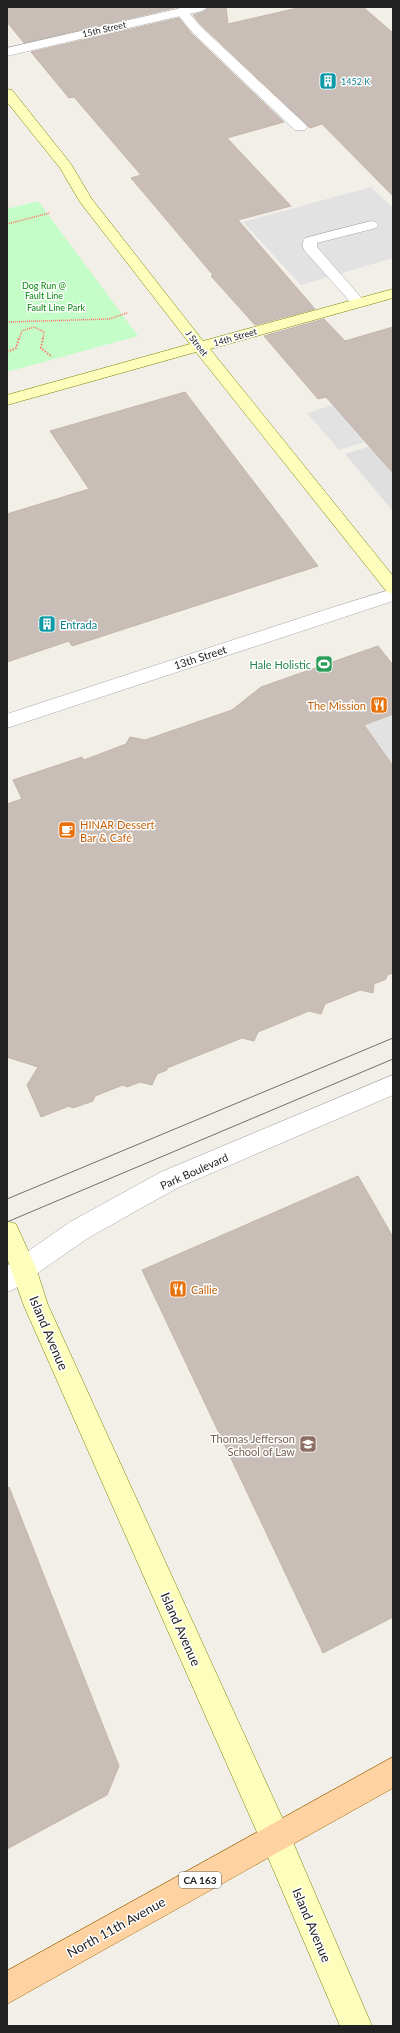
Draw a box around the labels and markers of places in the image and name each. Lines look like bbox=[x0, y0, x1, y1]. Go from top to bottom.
building icon: 1452 K bbox=[318, 71, 338, 91]
place label: 1452 K bbox=[341, 76, 370, 87]
building icon: Entrada bbox=[37, 614, 57, 634]
place label: Entrada bbox=[60, 618, 97, 631]
sports icon: Hale Holistic bbox=[314, 654, 334, 674]
place label: Hale Holistic bbox=[250, 658, 311, 671]
restaurant icon: The Mission bbox=[369, 695, 389, 715]
place label: The Mission bbox=[308, 699, 366, 712]
place label: HINAR Dessert Bar & Café bbox=[80, 818, 154, 844]
cafe icon: HINAR Dessert Bar & Café bbox=[57, 820, 77, 840]
restaurant icon: Callie bbox=[168, 1279, 188, 1299]
place label: Callie bbox=[191, 1283, 218, 1296]
place label: Thomas Jefferson School of Law bbox=[210, 1432, 295, 1458]
school or university icon: Thomas Jefferson School of Law bbox=[298, 1434, 318, 1454]

